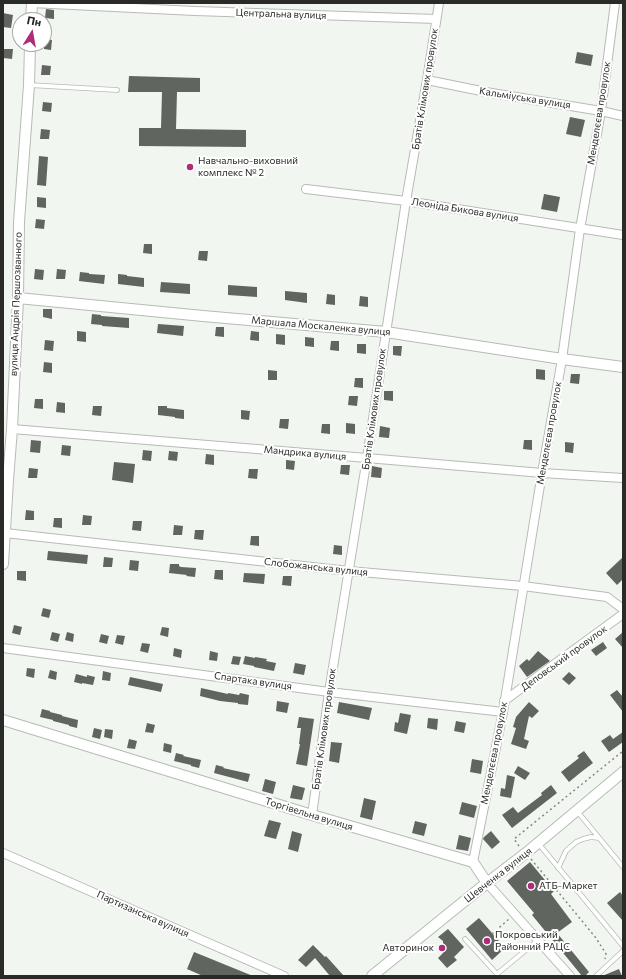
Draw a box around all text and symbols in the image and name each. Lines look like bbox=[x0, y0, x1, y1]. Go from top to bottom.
street label: Центральна вулиця bbox=[235, 6, 327, 22]
north arrow bbox=[12, 12, 52, 52]
text: Пн bbox=[26, 13, 43, 28]
street label: Братів Клімових провулок bbox=[409, 27, 441, 151]
street label: Менделєєва провулок bbox=[585, 60, 613, 166]
street label: Кальміуська вулиця bbox=[478, 85, 572, 111]
place label: Навчально-виховний комплекс № 2 bbox=[198, 155, 298, 178]
marker: Навчально-виховний комплекс № 2 bbox=[185, 162, 195, 172]
street label: Леоніда Бикова вулиця bbox=[411, 196, 519, 224]
street label: вулиця Андрія Першозванного bbox=[7, 232, 25, 376]
street label: Маршала Москаленка вулиця bbox=[251, 314, 391, 338]
street label: Братів Клімових провулок bbox=[360, 347, 388, 471]
street label: Менделєєва провулок bbox=[534, 380, 564, 486]
street label: Мандрика вулиця bbox=[263, 443, 347, 463]
street label: Слобожанська вулиця bbox=[263, 556, 369, 578]
street label: Деповський провулок bbox=[519, 623, 609, 693]
street label: Братів Клімових провулок bbox=[310, 667, 338, 791]
street label: Спартака вулиця bbox=[213, 670, 293, 692]
street label: Менделєєва провулок bbox=[478, 701, 510, 805]
street label: Торгівельна вулиця bbox=[264, 795, 354, 833]
street label: Шевченка вулиця bbox=[462, 845, 534, 905]
place label: АТБ-Маркет bbox=[539, 880, 598, 892]
marker: АТБ-Маркет bbox=[526, 881, 536, 891]
street label: Партизанська вулиця bbox=[95, 888, 191, 940]
place label: Покровський Районний РАЦС bbox=[495, 929, 570, 952]
marker: Покровський Районний РАЦС bbox=[482, 936, 492, 946]
place label: Авторинок bbox=[383, 942, 434, 954]
marker: Авторинок bbox=[437, 943, 447, 953]

